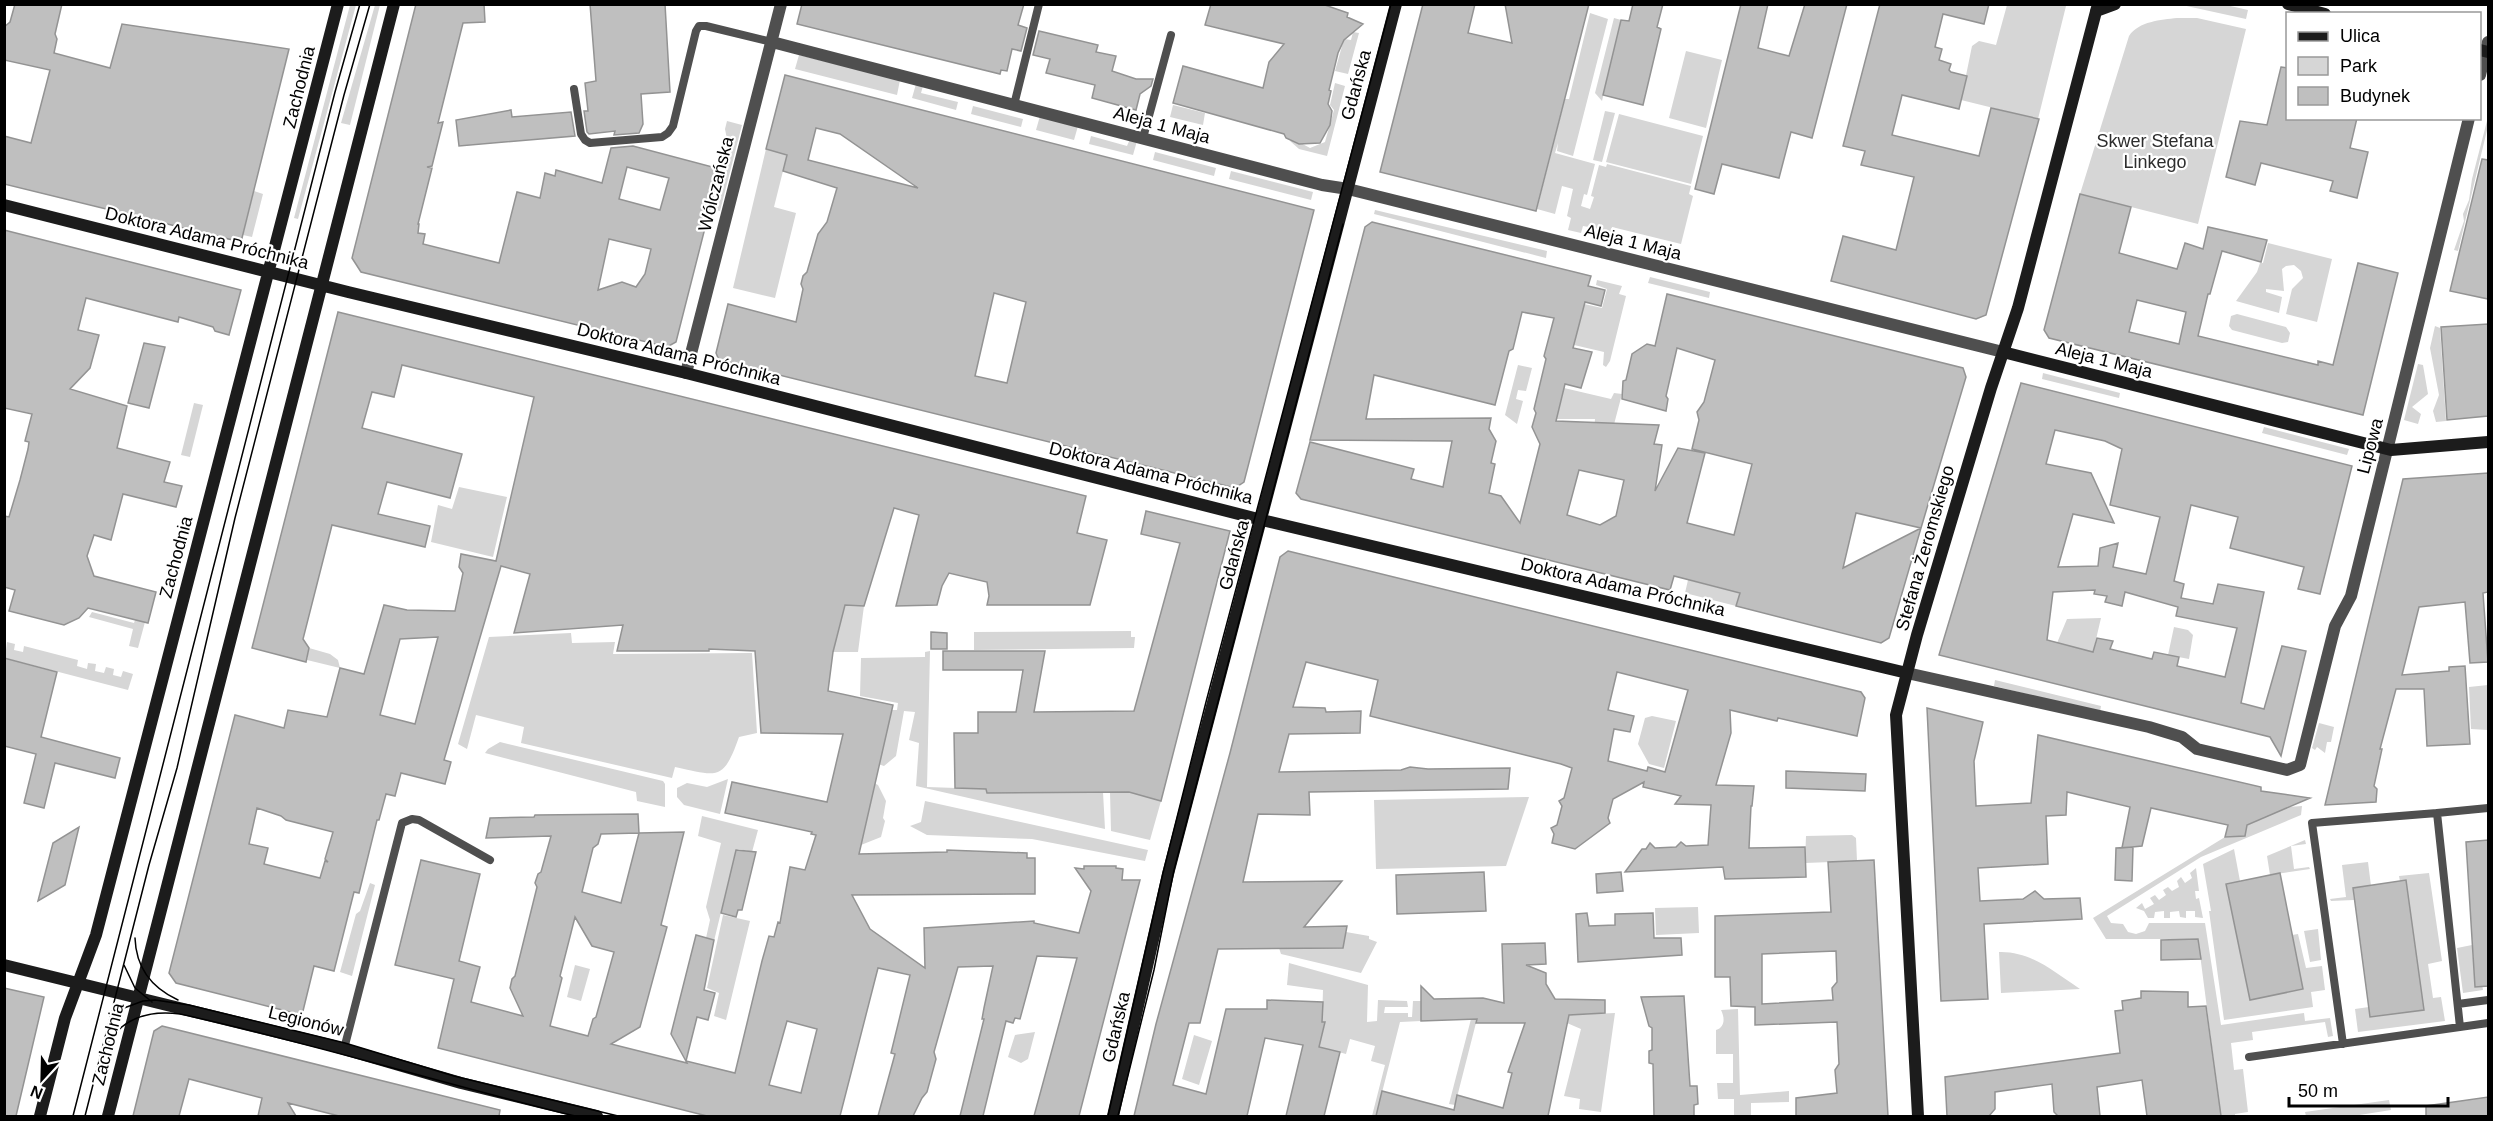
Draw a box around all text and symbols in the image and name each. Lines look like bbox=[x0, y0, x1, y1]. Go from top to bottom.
legend bbox=[2286, 12, 2481, 120]
text: Ulica bbox=[2340, 26, 2381, 46]
street label: Zachodnia bbox=[279, 43, 319, 130]
street label: Gdańska bbox=[1337, 47, 1375, 122]
text: Park bbox=[2340, 56, 2378, 76]
text: Budynek bbox=[2340, 86, 2411, 106]
street label: Aleja 1 Maja bbox=[1112, 103, 1213, 148]
park label: Skwer Stefana Linkego bbox=[2096, 131, 2215, 172]
street label: Wólczańska bbox=[695, 134, 738, 233]
street label: Doktora Adama Próchnika bbox=[103, 203, 312, 273]
street label: Aleja 1 Maja bbox=[1583, 220, 1684, 264]
street label: Doktora Adama Próchnika bbox=[575, 319, 784, 389]
street label: Aleja 1 Maja bbox=[2054, 338, 2155, 382]
street label: Lipowa bbox=[2353, 415, 2387, 476]
street label: Doktora Adama Próchnika bbox=[1047, 438, 1256, 508]
street label: Stefana Żeromskiego bbox=[1892, 463, 1958, 633]
street label: Zachodnia bbox=[155, 513, 197, 600]
street label: Gdańska bbox=[1215, 517, 1253, 592]
street label: Doktora Adama Próchnika bbox=[1519, 554, 1728, 620]
street label: Gdańska bbox=[1098, 989, 1134, 1064]
street label: Zachodnia bbox=[88, 1000, 128, 1087]
street label: Legionów bbox=[266, 1002, 347, 1040]
north arrow bbox=[12, 1049, 72, 1109]
scale bar bbox=[2289, 1070, 2448, 1108]
text: 50 m bbox=[2298, 1081, 2338, 1101]
text: N bbox=[28, 1082, 45, 1102]

